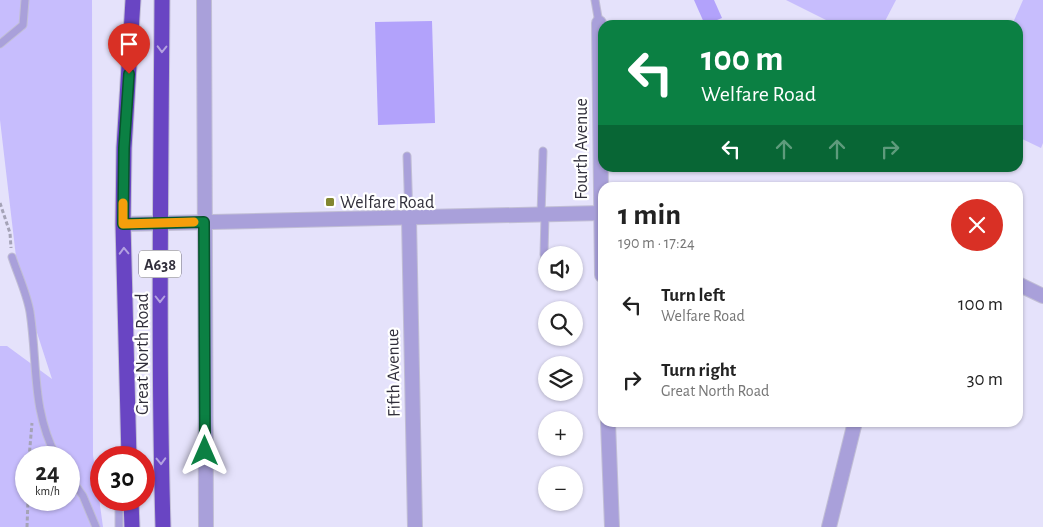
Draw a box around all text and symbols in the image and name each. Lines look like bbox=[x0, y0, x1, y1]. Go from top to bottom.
pin bbox=[108, 23, 150, 74]
icon: arrive bbox=[115, 30, 143, 58]
icon: left bbox=[618, 40, 683, 105]
text: 100 m bbox=[701, 42, 784, 77]
one-way arrow bbox=[157, 45, 167, 53]
text: Welfare Road bbox=[701, 83, 816, 105]
street label: Fourth Avenue bbox=[573, 98, 591, 200]
icon: left bbox=[717, 135, 745, 163]
icon: ahead bbox=[770, 135, 798, 163]
icon: ahead bbox=[823, 135, 851, 163]
icon: right bbox=[876, 135, 904, 163]
place label: Welfare Road bbox=[340, 194, 434, 212]
marker: Welfare Road bbox=[324, 196, 336, 208]
button: close bbox=[951, 199, 1003, 251]
text: 1 min bbox=[618, 200, 681, 230]
text: 190 m · 17:24 bbox=[618, 235, 695, 251]
map controls bbox=[538, 246, 583, 511]
button: sound bbox=[538, 246, 583, 291]
one-way arrow bbox=[118, 247, 129, 255]
road number: A638 bbox=[139, 250, 181, 278]
text: Turn left bbox=[661, 286, 725, 305]
icon: left bbox=[618, 291, 646, 319]
street label: Great North Road bbox=[134, 293, 152, 415]
one-way arrow bbox=[155, 295, 165, 303]
text: 100 m bbox=[958, 295, 1003, 314]
button: search bbox=[538, 301, 583, 346]
text: Welfare Road bbox=[661, 308, 745, 324]
street label: Fifth Avenue bbox=[384, 329, 404, 417]
button: layers bbox=[538, 356, 583, 401]
text: Turn right bbox=[661, 361, 736, 380]
icon: right bbox=[618, 366, 646, 394]
text: 30 m bbox=[967, 370, 1003, 389]
text: Great North Road bbox=[661, 383, 769, 399]
button: + bbox=[538, 411, 583, 456]
position arrow bbox=[178, 424, 230, 476]
speed limit sign: 30 bbox=[90, 446, 155, 511]
one-way arrow bbox=[156, 457, 167, 465]
text: 24 bbox=[35, 460, 60, 485]
button: − bbox=[538, 466, 583, 511]
text: km/h bbox=[35, 485, 60, 497]

